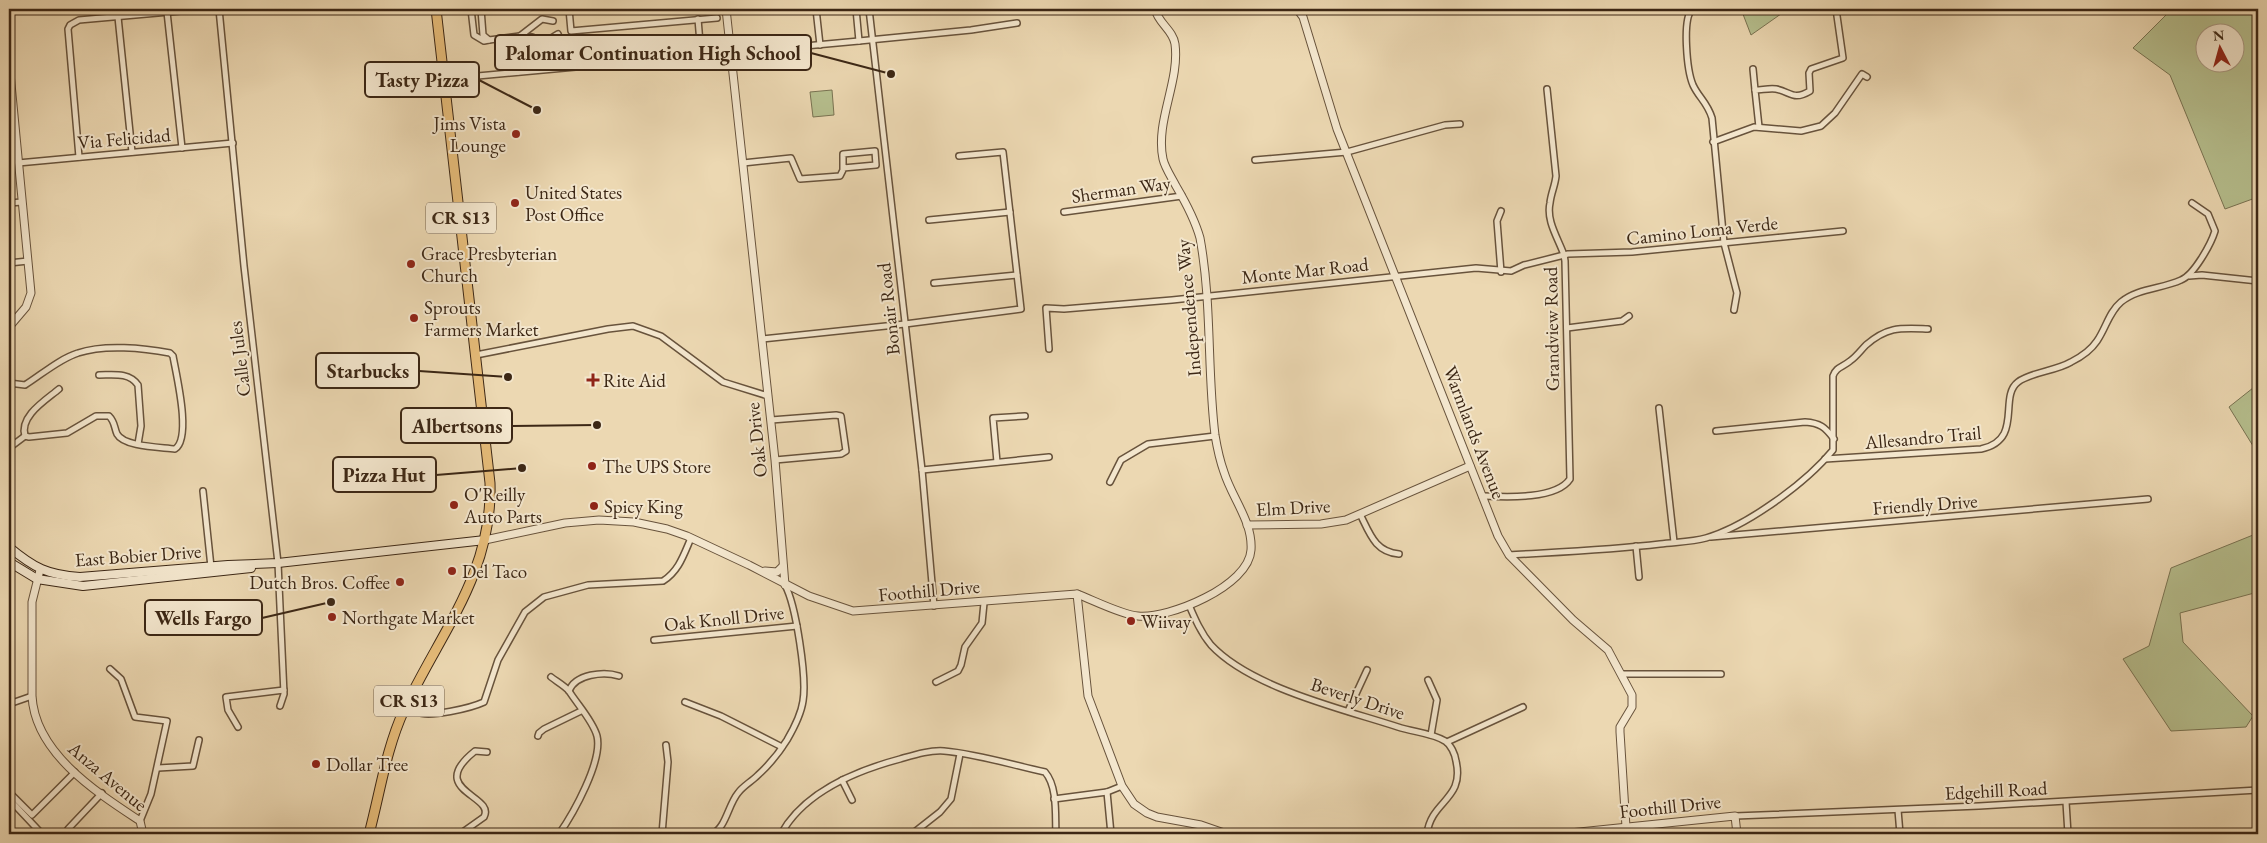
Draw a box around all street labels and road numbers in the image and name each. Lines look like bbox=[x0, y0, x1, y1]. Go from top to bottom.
street label: Via Felicidad bbox=[76, 122, 172, 155]
street label: Sherman Way bbox=[1070, 170, 1173, 209]
road number: CR S13 bbox=[426, 202, 496, 234]
street label: Camino Loma Verde bbox=[1625, 210, 1779, 251]
street label: Independence Way bbox=[1170, 238, 1207, 378]
street label: Monte Mar Road bbox=[1240, 251, 1370, 290]
street label: Bonair Road bbox=[871, 261, 906, 356]
street label: Grandview Road bbox=[1538, 266, 1565, 391]
street label: Calle Jules bbox=[222, 320, 257, 398]
street label: Warmlands Avenue bbox=[1438, 362, 1511, 502]
street label: Oak Drive bbox=[740, 401, 773, 479]
street label: Allesandro Trail bbox=[1863, 420, 1983, 455]
street label: Friendly Drive bbox=[1872, 488, 1978, 521]
street label: Elm Drive bbox=[1255, 493, 1331, 522]
street label: East Bobier Drive bbox=[74, 539, 202, 572]
street label: Foothill Drive bbox=[877, 574, 981, 607]
street label: Oak Knoll Drive bbox=[663, 600, 785, 637]
street label: Beverly Drive bbox=[1308, 672, 1408, 725]
road number: CR S13 bbox=[374, 686, 444, 716]
street label: Anza Avenue bbox=[62, 735, 153, 817]
street label: Edgehill Road bbox=[1944, 775, 2048, 806]
street label: Foothill Drive bbox=[1618, 789, 1722, 824]

